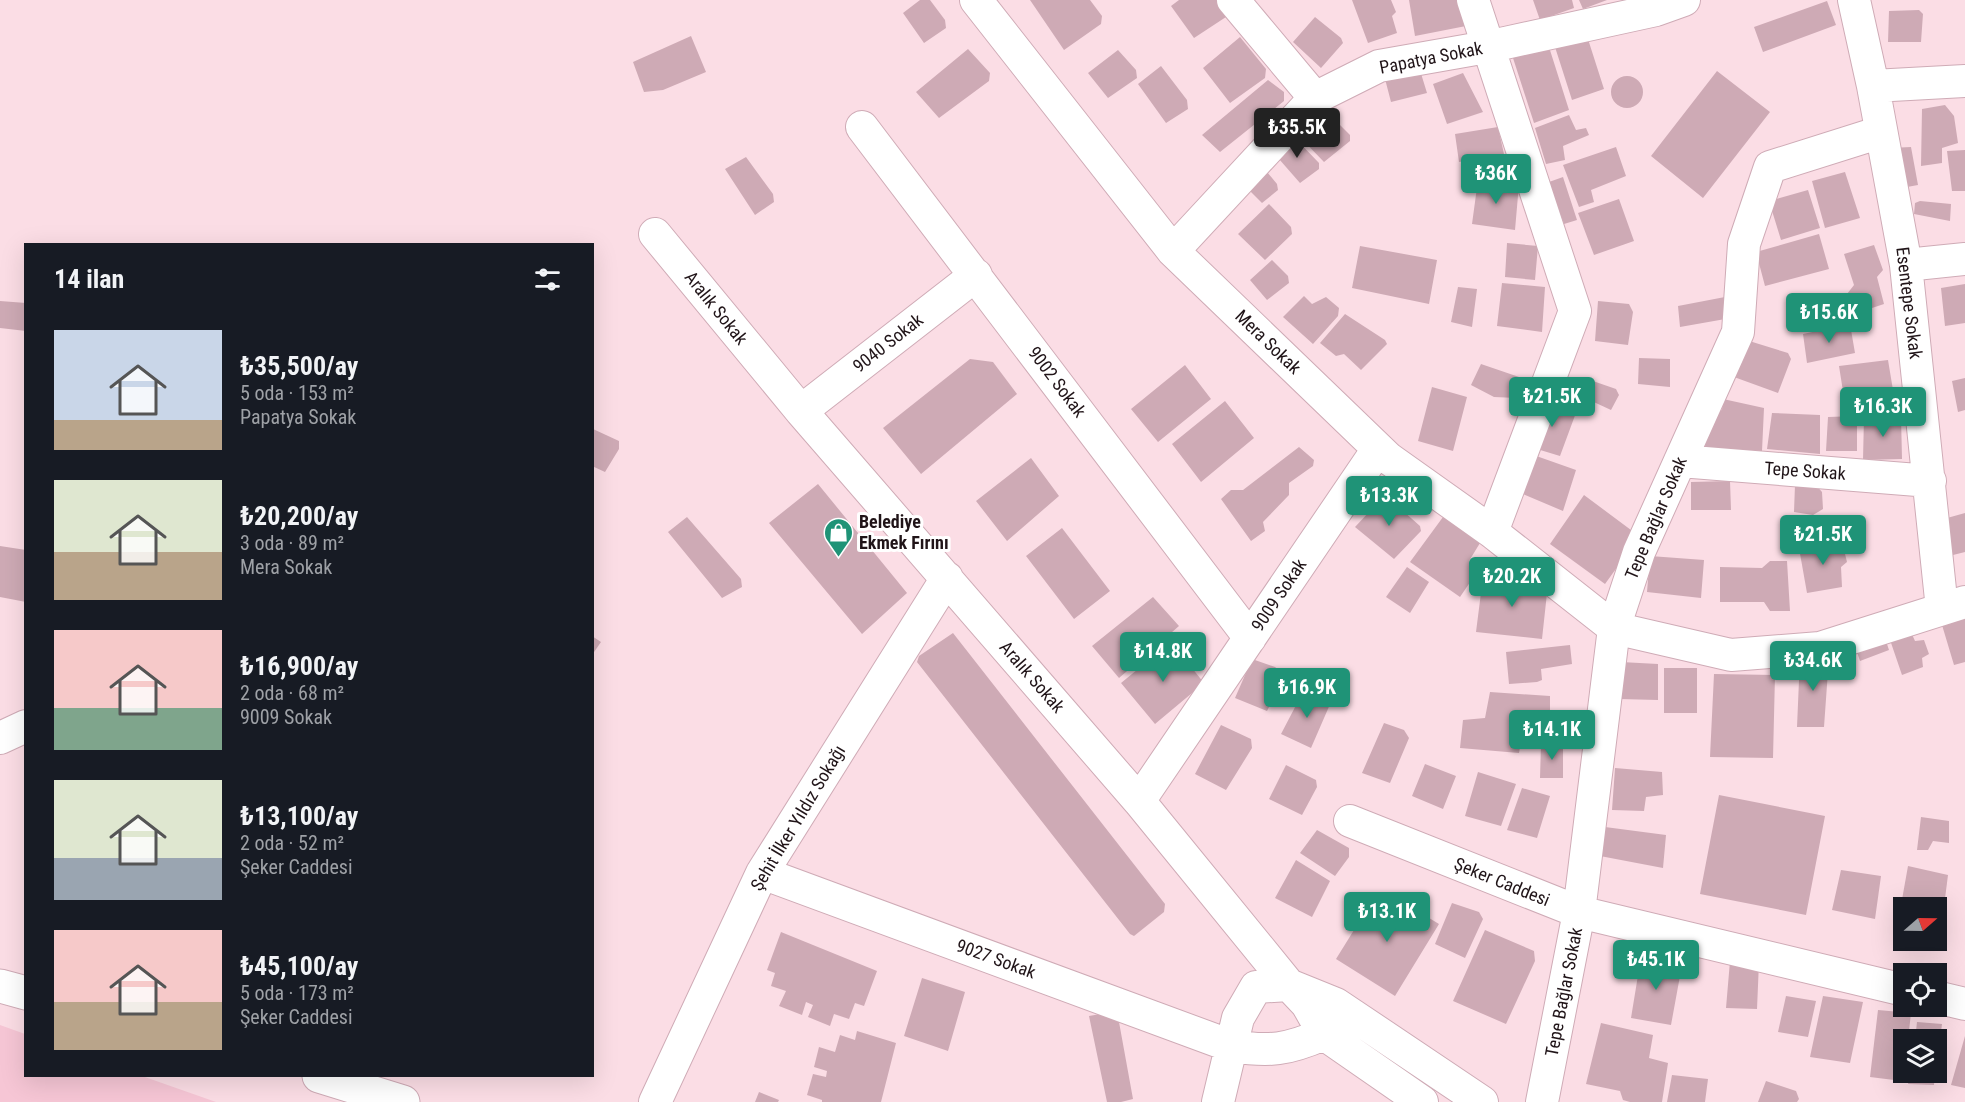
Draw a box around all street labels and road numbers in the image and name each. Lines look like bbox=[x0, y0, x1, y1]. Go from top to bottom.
street label: Papatya Sokak bbox=[1378, 37, 1484, 78]
street label: Esentepe Sokak bbox=[1892, 246, 1927, 360]
street label: Aralık Sokak bbox=[681, 267, 752, 348]
street label: Mera Sokak bbox=[1231, 305, 1306, 378]
street label: 9040 Sokak bbox=[849, 309, 927, 376]
street label: 9002 Sokak bbox=[1024, 342, 1091, 421]
street label: Tepe Bağlar Sokak bbox=[1620, 453, 1691, 582]
street label: Tepe Sokak bbox=[1764, 457, 1846, 484]
street label: 9009 Sokak bbox=[1247, 554, 1310, 635]
street label: Aralık Sokak bbox=[996, 637, 1069, 717]
street label: Şehit İlker Yıldız Sokağı bbox=[746, 741, 849, 894]
street label: Şeker Caddesi bbox=[1451, 853, 1553, 910]
street label: Tepe Bağlar Sokak bbox=[1541, 925, 1586, 1058]
street label: 9027 Sokak bbox=[954, 934, 1039, 983]

